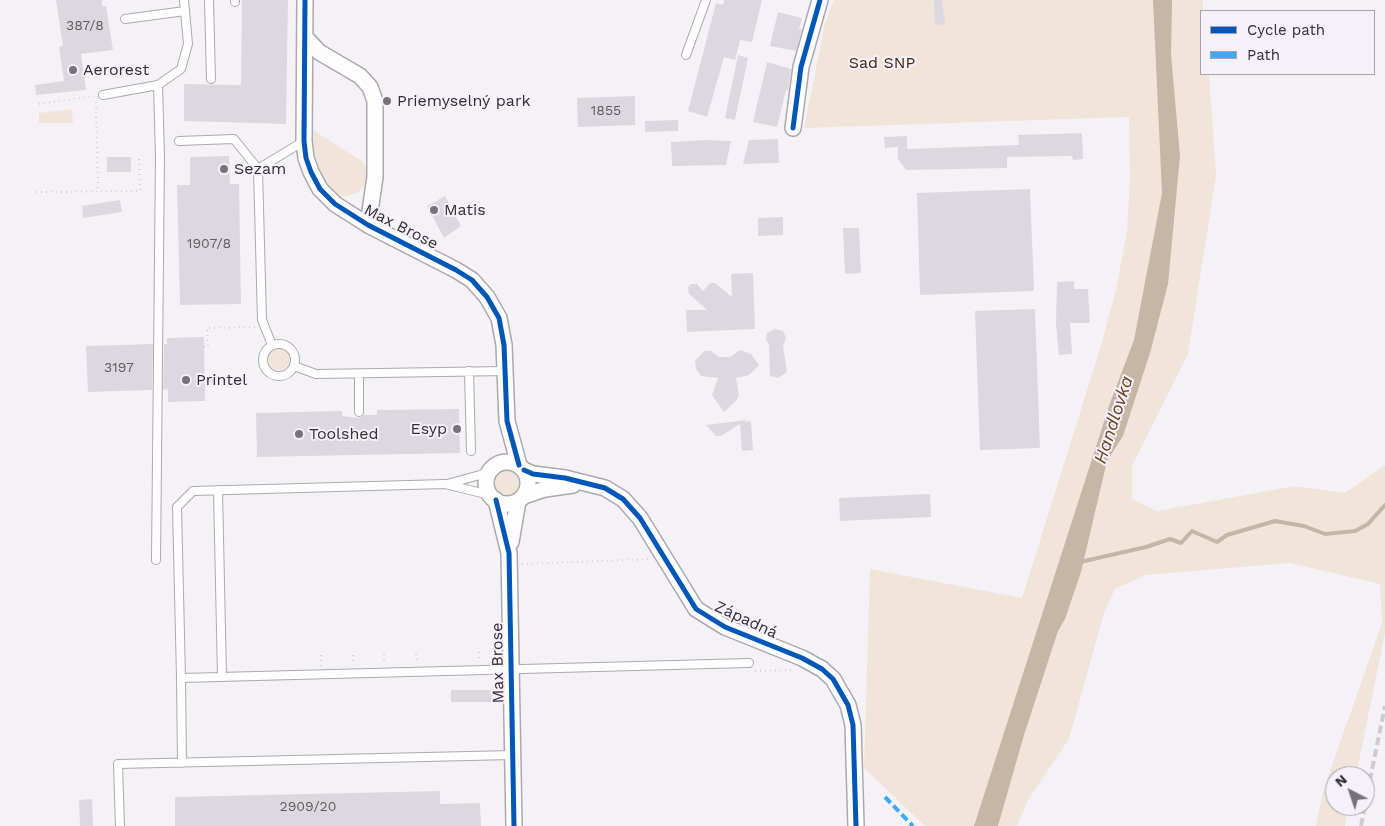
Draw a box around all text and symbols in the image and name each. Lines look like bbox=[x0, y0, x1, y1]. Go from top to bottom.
legend bbox=[1200, 10, 1375, 75]
house number: 387/8 bbox=[66, 18, 104, 34]
text: Cycle path bbox=[1247, 21, 1325, 39]
text: Path bbox=[1247, 46, 1280, 64]
park label: Sad SNP bbox=[849, 53, 915, 73]
place label: Aerorest bbox=[83, 60, 149, 80]
marker: Aerorest bbox=[67, 64, 79, 76]
place label: Priemyselný park bbox=[397, 91, 530, 111]
marker: Priemyselný park bbox=[381, 95, 393, 107]
house number: 1855 bbox=[591, 103, 621, 119]
place label: Sezam bbox=[234, 159, 286, 179]
marker: Sezam bbox=[218, 163, 230, 175]
street label: Max Brose bbox=[361, 200, 441, 254]
place label: Matis bbox=[444, 200, 486, 220]
marker: Matis bbox=[428, 204, 440, 216]
house number: 1907/8 bbox=[187, 236, 231, 252]
house number: 3197 bbox=[104, 360, 134, 376]
place label: Printel bbox=[196, 370, 247, 390]
marker: Printel bbox=[180, 374, 192, 386]
water label: Handlovka bbox=[1090, 374, 1138, 466]
place label: Esyp bbox=[411, 419, 447, 439]
marker: Esyp bbox=[451, 423, 463, 435]
place label: Toolshed bbox=[309, 424, 379, 444]
marker: Toolshed bbox=[293, 428, 305, 440]
street label: Západná bbox=[711, 597, 781, 643]
street label: Max Brose bbox=[488, 623, 508, 703]
north arrow bbox=[1325, 766, 1375, 816]
text: N bbox=[1332, 771, 1350, 790]
house number: 2909/20 bbox=[280, 799, 336, 815]

